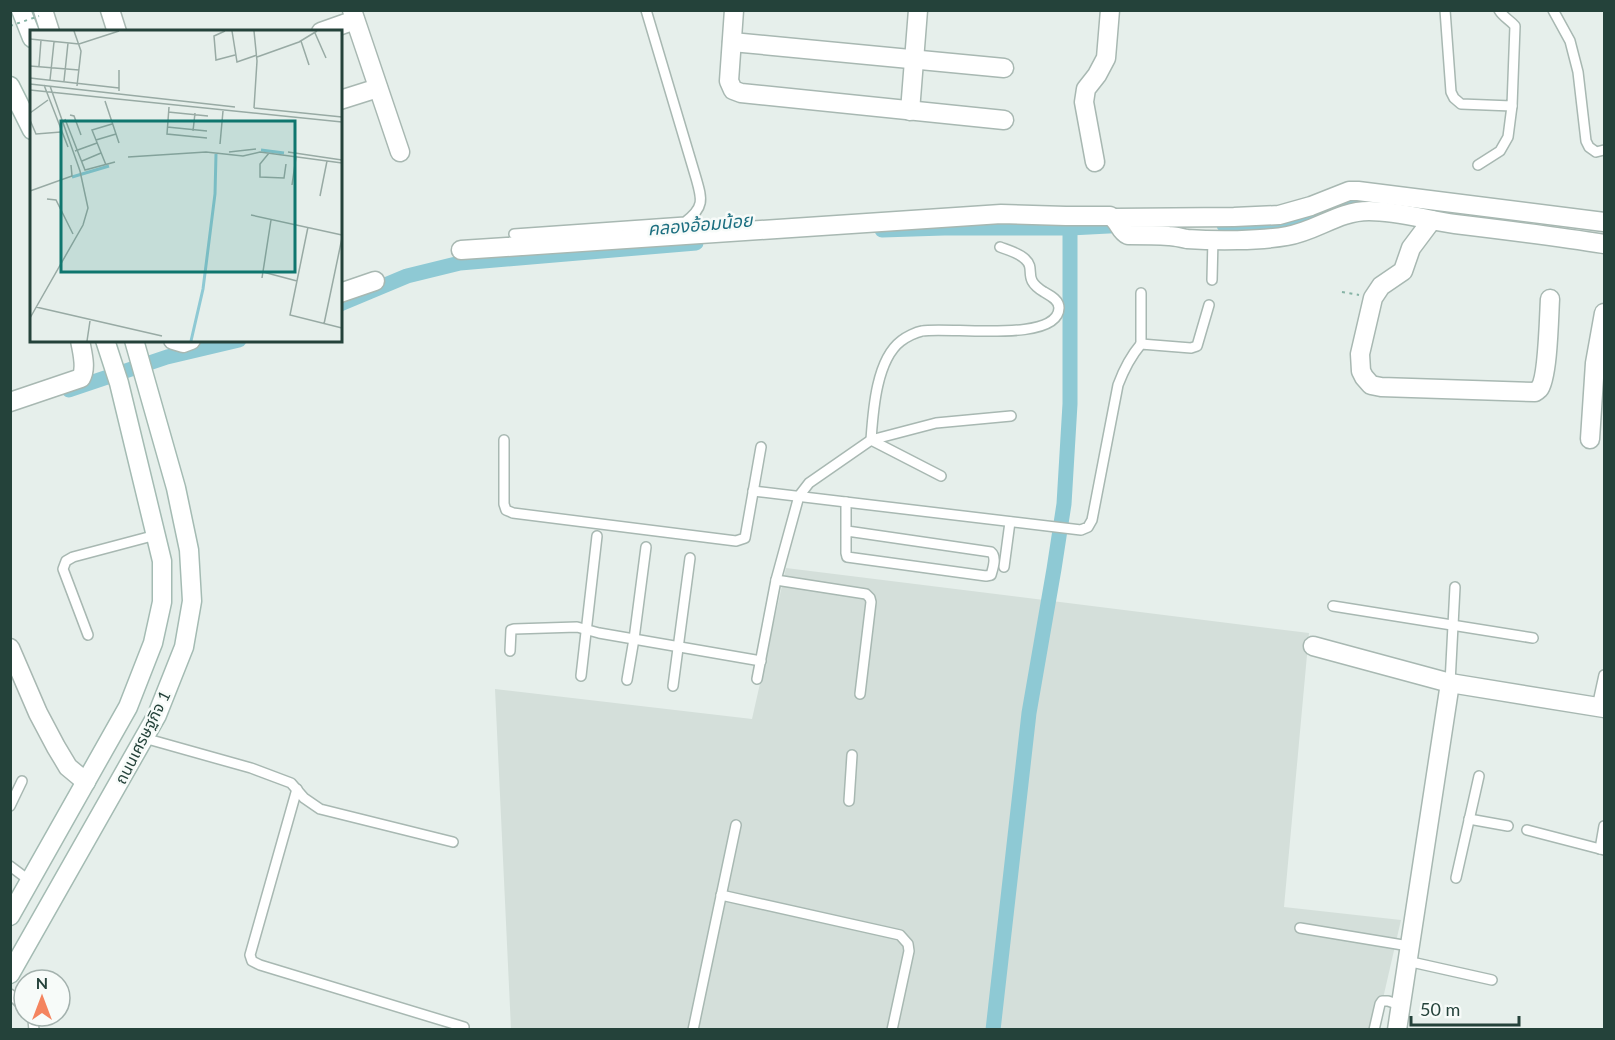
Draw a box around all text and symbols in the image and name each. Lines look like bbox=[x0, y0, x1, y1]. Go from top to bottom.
inset map bbox=[30, 30, 342, 342]
water label: คลองอ้อมน้อย bbox=[647, 208, 755, 240]
street label: ถนนเศรษฐกิจ 1 bbox=[110, 687, 174, 787]
north arrow bbox=[12, 968, 72, 1028]
text: N bbox=[36, 973, 48, 992]
scale bar bbox=[1411, 989, 1519, 1027]
text: 50 m bbox=[1420, 998, 1460, 1020]

